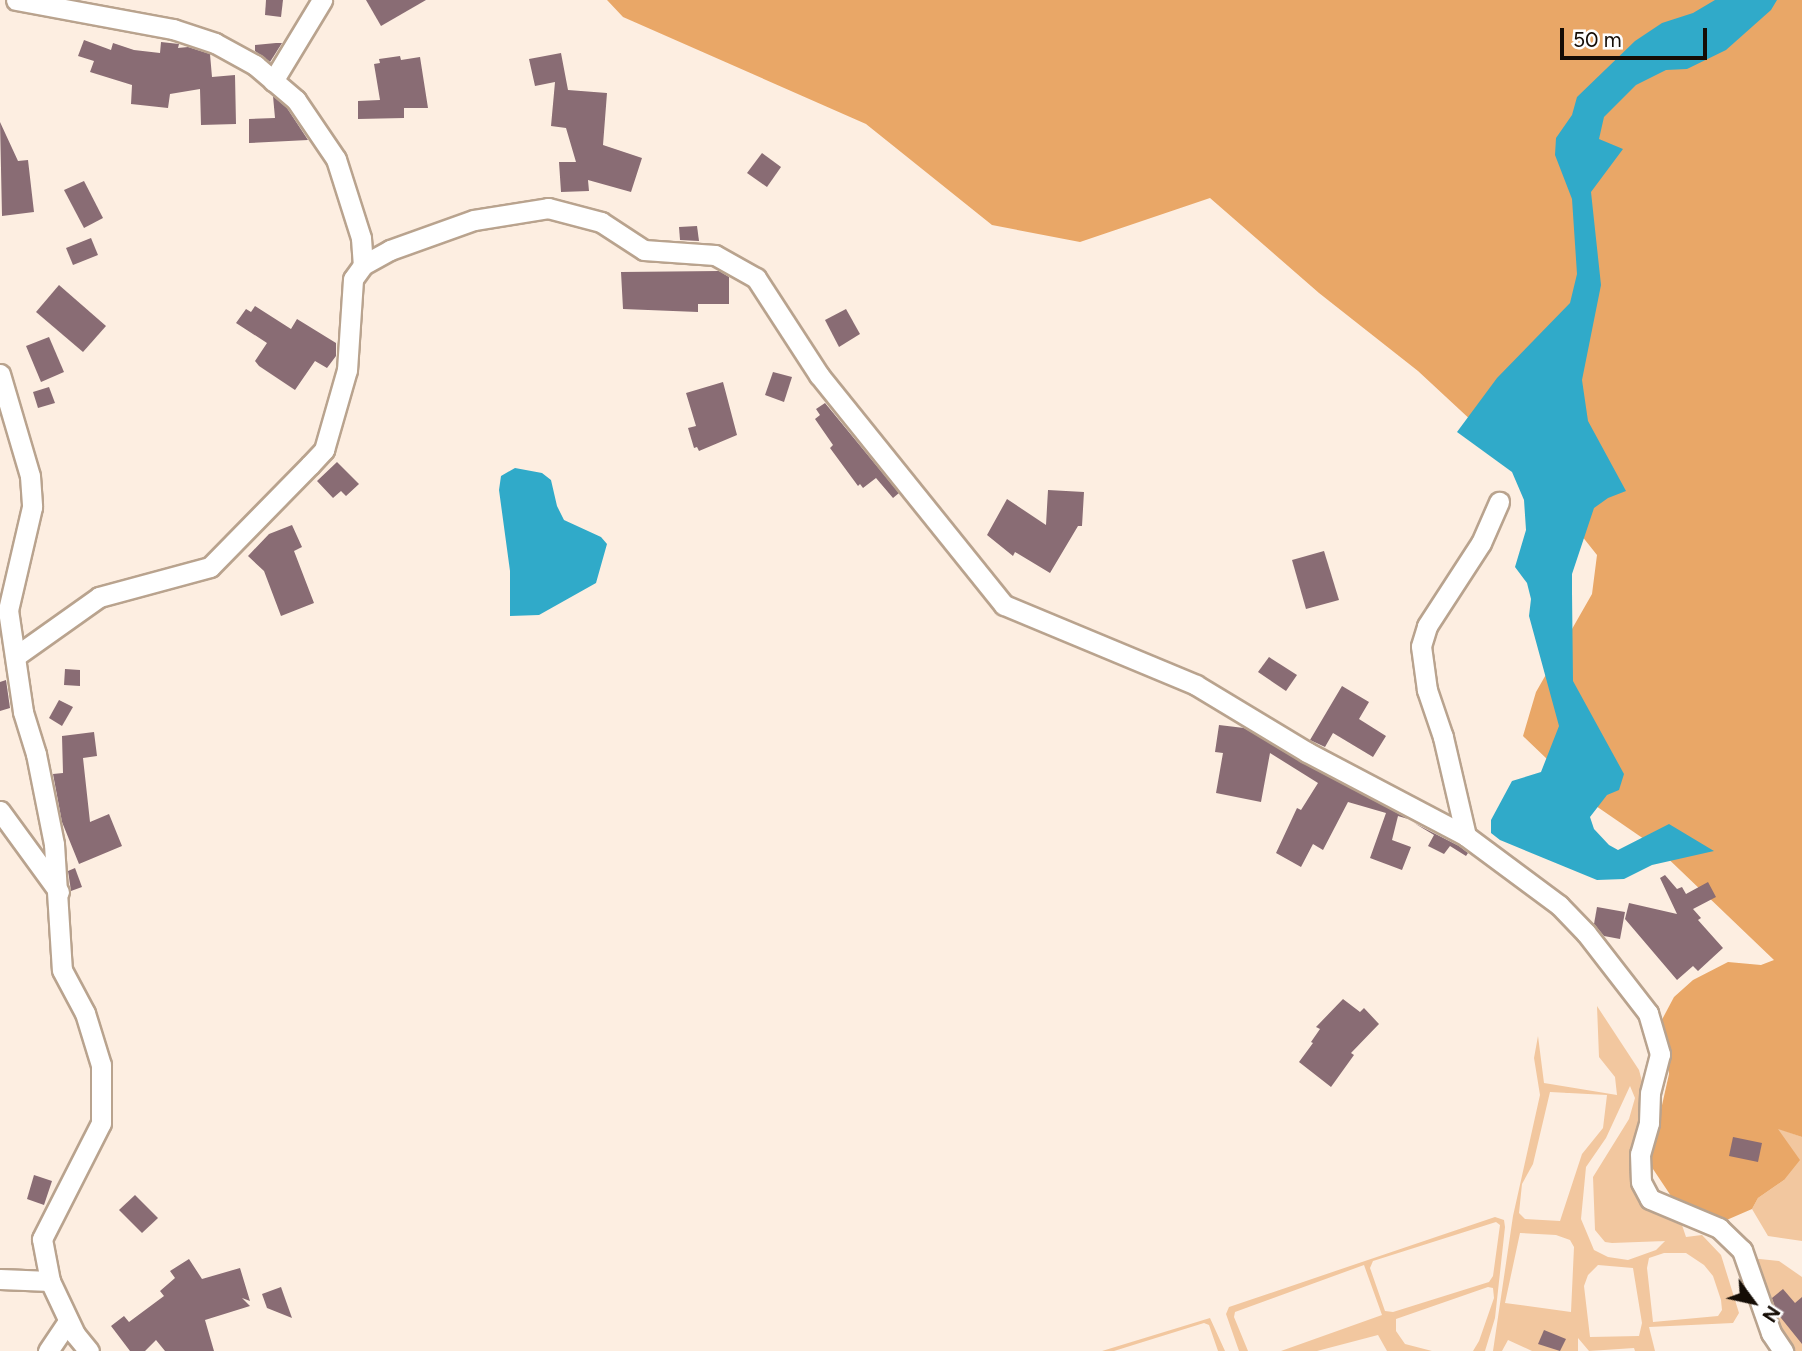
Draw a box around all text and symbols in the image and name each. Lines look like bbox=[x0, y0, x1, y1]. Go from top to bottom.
scale bar bbox=[1564, 14, 1711, 58]
text: 50 m bbox=[1573, 27, 1622, 52]
north arrow bbox=[1718, 1267, 1788, 1337]
text: N bbox=[1757, 1301, 1785, 1326]

